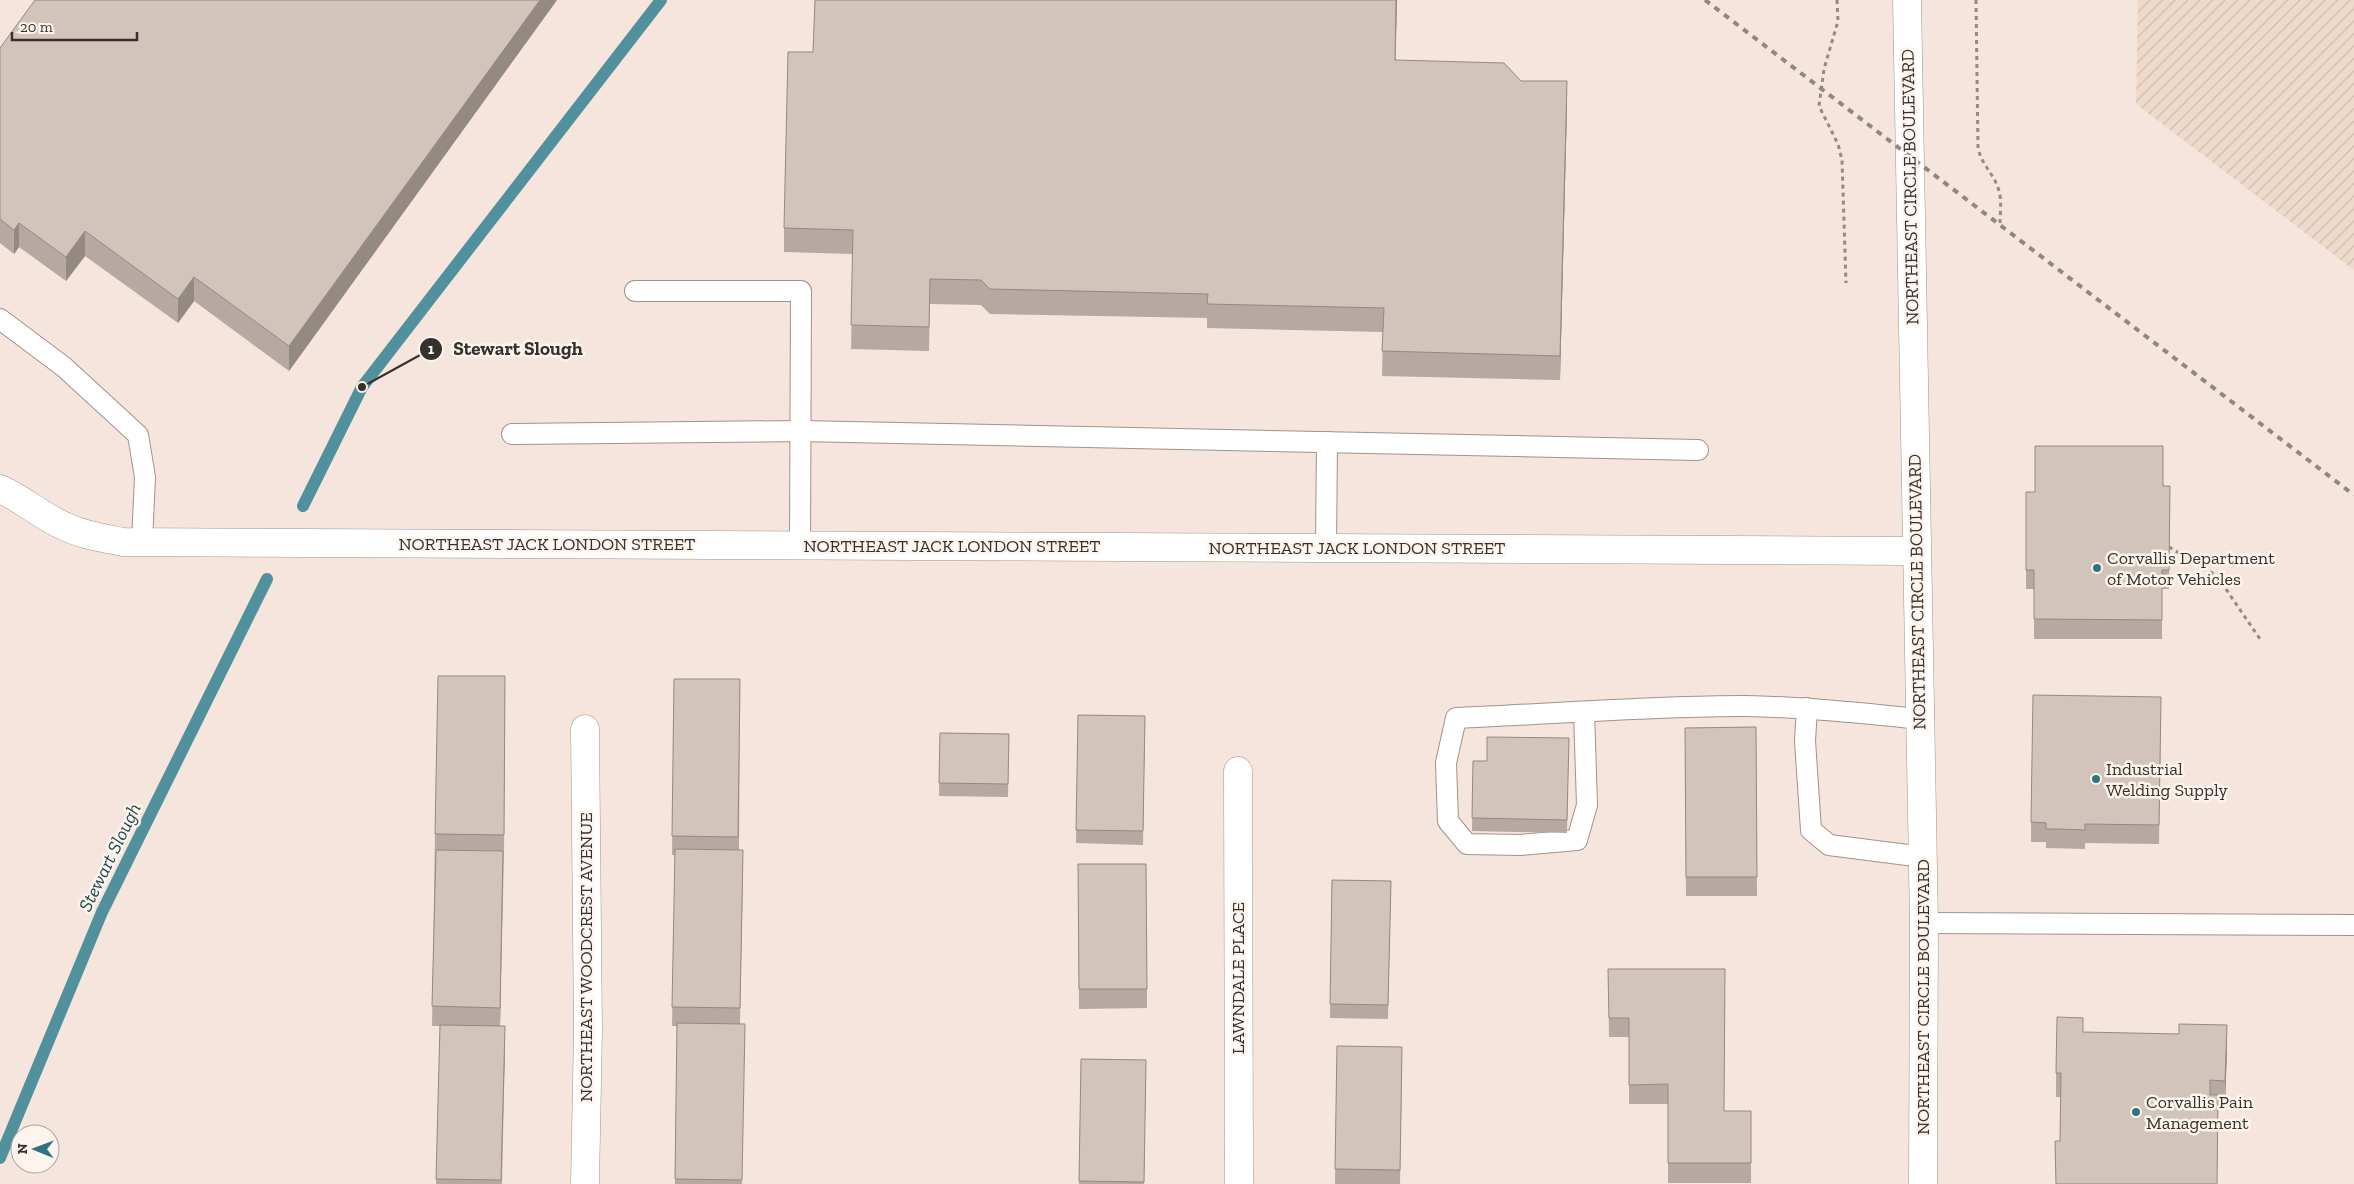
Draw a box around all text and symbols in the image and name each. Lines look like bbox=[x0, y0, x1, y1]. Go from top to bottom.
scale bar bbox=[12, 10, 138, 42]
text: 20 m bbox=[20, 18, 53, 36]
street label: NORTHEAST CIRCLE BOULEVARD bbox=[1897, 49, 1923, 325]
callout: Stewart Slough bbox=[418, 332, 593, 366]
text: Stewart Slough bbox=[453, 337, 583, 360]
text: 1 bbox=[428, 340, 434, 358]
street label: NORTHEAST CIRCLE BOULEVARD bbox=[1904, 454, 1930, 730]
street label: NORTHEAST JACK LONDON STREET bbox=[398, 533, 696, 555]
street label: NORTHEAST JACK LONDON STREET bbox=[803, 535, 1101, 557]
street label: NORTHEAST JACK LONDON STREET bbox=[1208, 537, 1506, 559]
place label: Corvallis Department of Motor Vehicles bbox=[2107, 547, 2275, 590]
marker: Corvallis Department of Motor Vehicles bbox=[2091, 562, 2103, 574]
place label: Industrial Welding Supply bbox=[2106, 758, 2228, 801]
marker: Industrial Welding Supply bbox=[2090, 773, 2102, 785]
water label: Stewart Slough bbox=[73, 799, 146, 915]
street label: NORTHEAST WOODCREST AVENUE bbox=[575, 812, 597, 1102]
street label: NORTHEAST CIRCLE BOULEVARD bbox=[1912, 859, 1934, 1135]
street label: LAWNDALE PLACE bbox=[1227, 902, 1249, 1054]
place label: Corvallis Pain Management bbox=[2146, 1091, 2254, 1134]
marker: Corvallis Pain Management bbox=[2130, 1106, 2142, 1118]
north arrow bbox=[10, 1124, 60, 1174]
text: N bbox=[14, 1143, 31, 1154]

